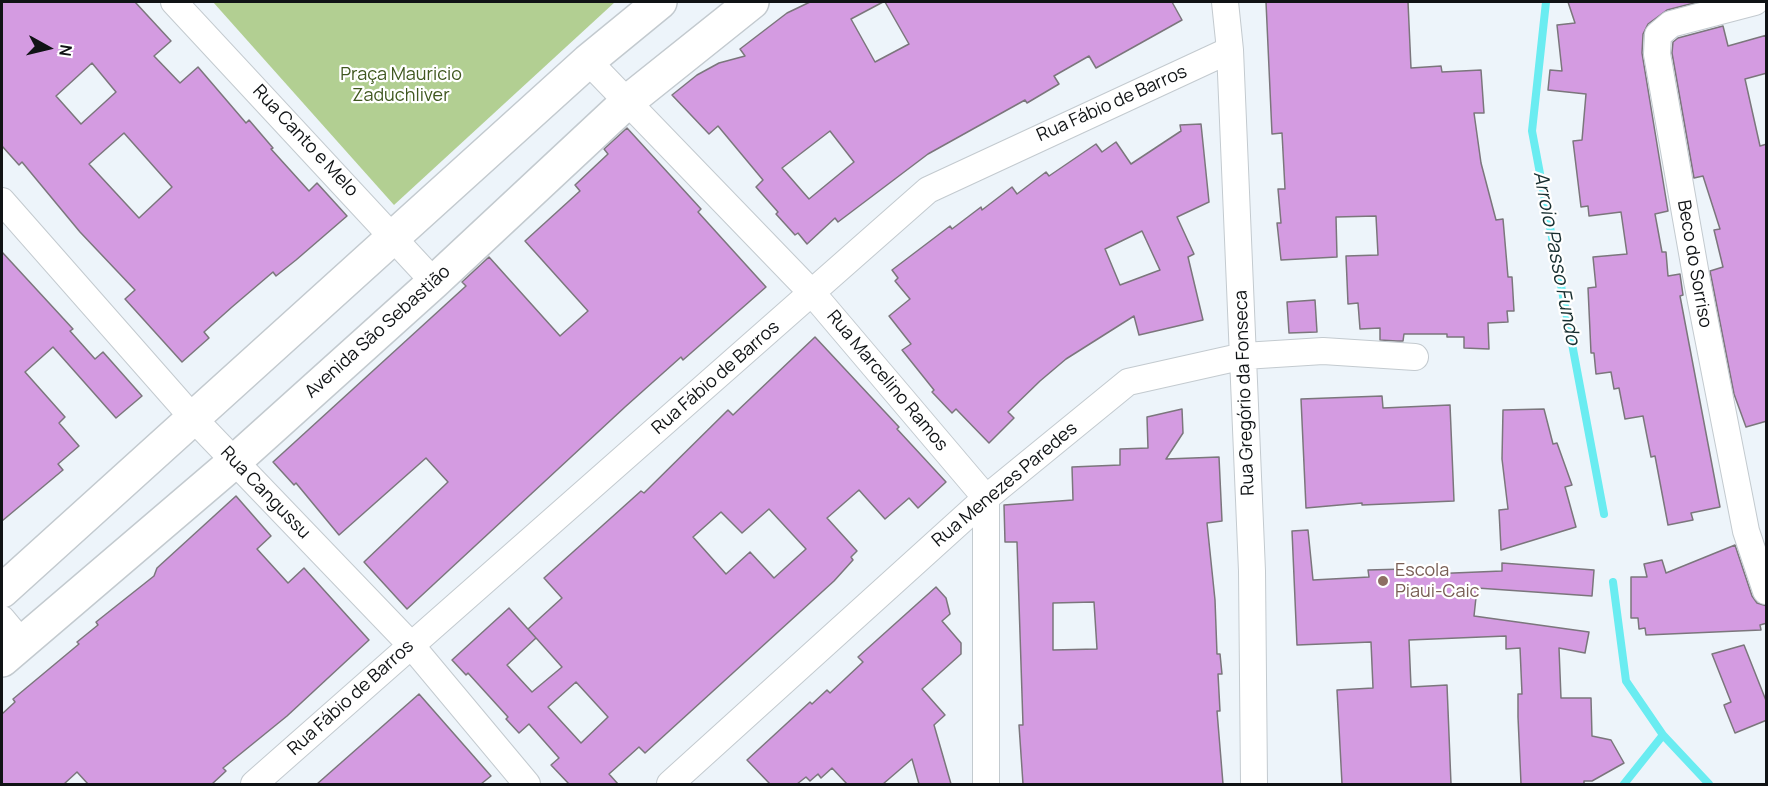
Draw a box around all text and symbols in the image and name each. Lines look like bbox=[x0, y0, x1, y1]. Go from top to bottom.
north arrow bbox=[18, 18, 78, 78]
text: N bbox=[54, 43, 78, 58]
street label: Rua Fábio de Barros bbox=[1034, 61, 1190, 147]
park label: Praça Mauricio Zaduchliver bbox=[340, 64, 462, 106]
street label: Rua Canto e Melo bbox=[248, 81, 362, 201]
water label: Arroio Passo Fundo bbox=[1527, 169, 1585, 347]
street label: Beco do Sorriso bbox=[1672, 198, 1716, 330]
street label: Avenida São Sebastião bbox=[301, 261, 455, 403]
street label: Rua Gregório da Fonseca bbox=[1231, 290, 1259, 496]
street label: Rua Marcelino Ramos bbox=[822, 306, 952, 456]
street label: Rua Fábio de Barros bbox=[648, 317, 784, 439]
street label: Rua Menezes Paredes bbox=[928, 418, 1082, 552]
street label: Rua Cangussu bbox=[215, 442, 315, 544]
place label: Escola Piaui-Caic bbox=[1395, 560, 1480, 602]
marker: Escola Piaui-Caic bbox=[1376, 574, 1390, 588]
street label: Rua Fábio de Barros bbox=[284, 636, 418, 760]

